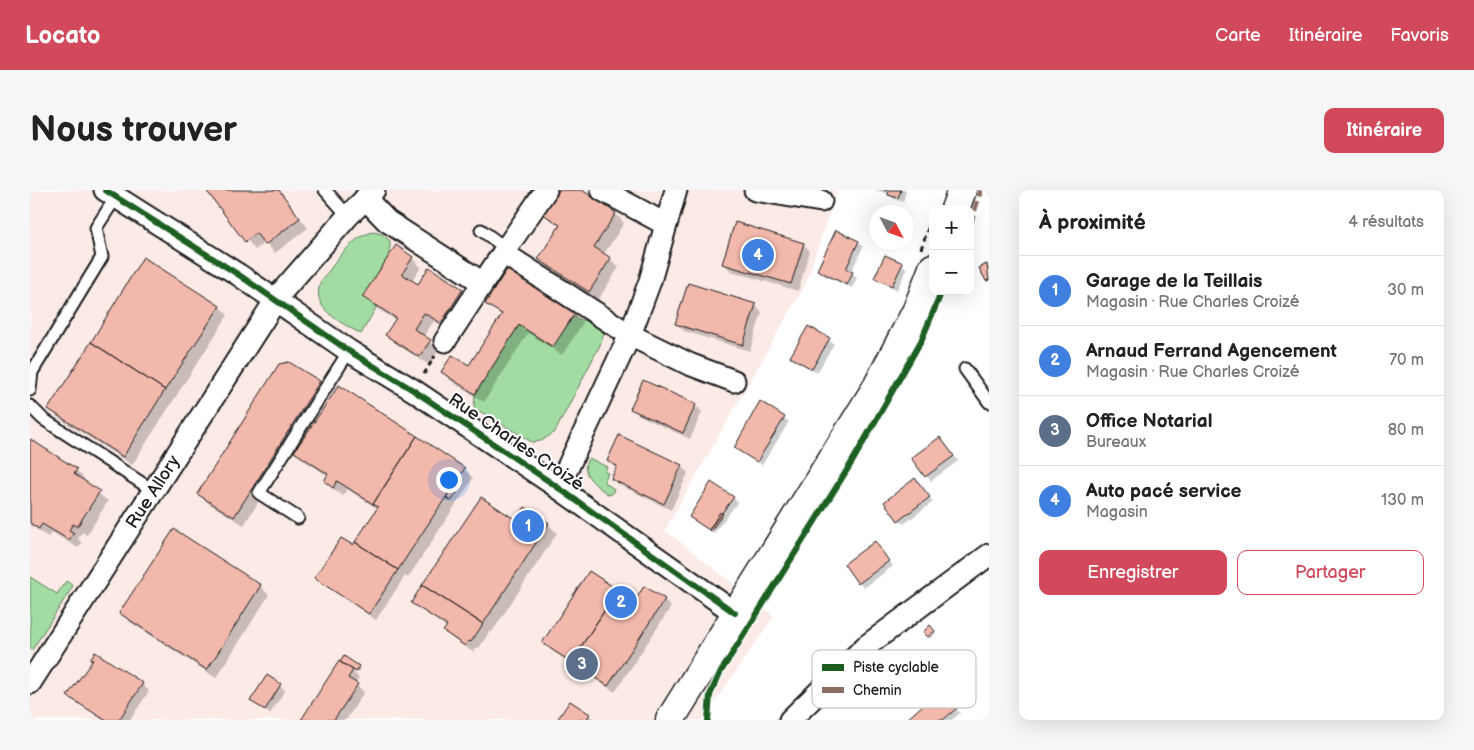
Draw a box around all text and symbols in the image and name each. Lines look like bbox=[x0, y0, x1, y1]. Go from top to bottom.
text: Locato bbox=[25, 21, 100, 50]
text: Carte bbox=[1215, 25, 1261, 46]
text: Itinéraire bbox=[1289, 25, 1362, 46]
text: Favoris bbox=[1390, 25, 1449, 46]
button: Itinéraire bbox=[1324, 108, 1444, 153]
text: Nous trouver bbox=[30, 109, 237, 152]
north arrow bbox=[869, 205, 914, 250]
map controls bbox=[929, 205, 974, 295]
button: + bbox=[929, 205, 974, 250]
text: À proximité bbox=[1039, 210, 1146, 235]
text: 4 résultats bbox=[1348, 213, 1424, 232]
pin: 4 bbox=[742, 236, 774, 274]
button: − bbox=[929, 250, 974, 295]
text: Garage de la Teillais bbox=[1086, 270, 1262, 293]
text: 1 bbox=[1052, 281, 1058, 300]
text: 30 m bbox=[1387, 281, 1424, 300]
text: Magasin · Rue Charles Croizé bbox=[1086, 293, 1299, 312]
text: Arnaud Ferrand Agencement bbox=[1086, 340, 1337, 363]
text: 2 bbox=[1050, 351, 1060, 370]
text: 70 m bbox=[1389, 351, 1424, 370]
text: Magasin · Rue Charles Croizé bbox=[1086, 363, 1299, 382]
street label: Rue Charles Croizé bbox=[444, 389, 588, 495]
text: Office Notarial bbox=[1086, 410, 1212, 433]
text: 3 bbox=[1050, 421, 1060, 440]
text: 80 m bbox=[1388, 421, 1424, 440]
text: Bureaux bbox=[1086, 433, 1146, 452]
street label: Rue Allory bbox=[122, 451, 185, 533]
your location bbox=[436, 467, 462, 493]
text: Auto pacé service bbox=[1086, 480, 1242, 503]
text: 4 bbox=[1050, 491, 1060, 510]
text: 130 m bbox=[1381, 491, 1424, 510]
text: Magasin bbox=[1086, 503, 1148, 522]
pin: 1 bbox=[512, 507, 544, 545]
button: Enregistrer bbox=[1039, 550, 1227, 595]
button: Partager bbox=[1237, 550, 1424, 595]
pin: 2 bbox=[605, 583, 637, 621]
pin: 3 bbox=[566, 645, 598, 683]
legend bbox=[812, 650, 976, 708]
text: Piste cyclable bbox=[853, 659, 939, 676]
text: Chemin bbox=[853, 682, 902, 699]

